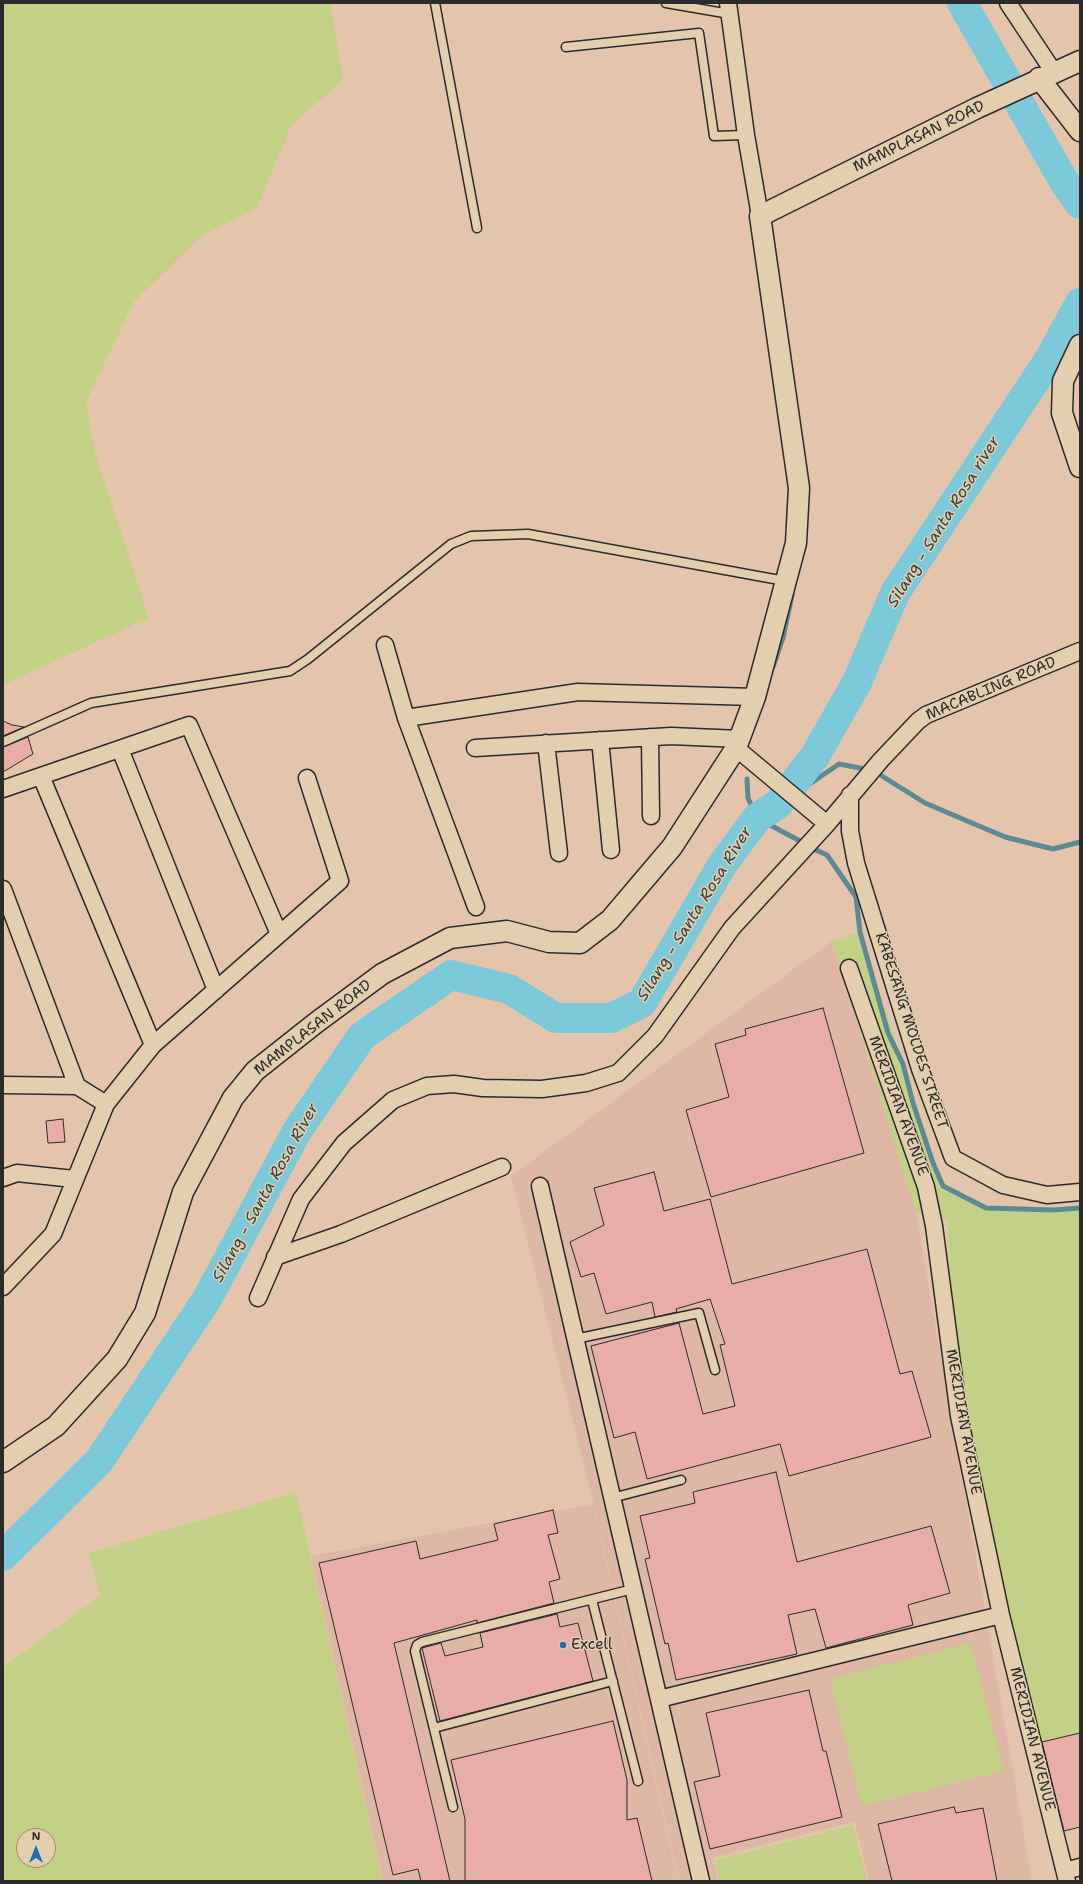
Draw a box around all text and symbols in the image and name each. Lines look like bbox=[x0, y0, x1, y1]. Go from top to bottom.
street label: MAMPLASAN ROAD bbox=[850, 97, 988, 177]
water label: Silang - Santa Rosa river bbox=[883, 433, 1005, 611]
street label: MACABLING ROAD bbox=[923, 653, 1059, 725]
water label: Silang - Santa Rosa River bbox=[633, 823, 757, 1005]
street label: KABESANG MOLDES STREET bbox=[871, 930, 951, 1132]
street label: MAMPLASAN ROAD bbox=[251, 977, 375, 1079]
street label: MERIDIAN AVENUE bbox=[864, 1034, 932, 1178]
water label: Silang - Santa Rosa River bbox=[209, 1100, 323, 1286]
street label: MERIDIAN AVENUE bbox=[941, 1348, 985, 1496]
place label: Excell bbox=[571, 1636, 613, 1654]
marker: Excell bbox=[558, 1640, 568, 1650]
street label: MERIDIAN AVENUE bbox=[1005, 1665, 1059, 1813]
north arrow bbox=[16, 1828, 56, 1868]
text: N bbox=[32, 1829, 40, 1844]

